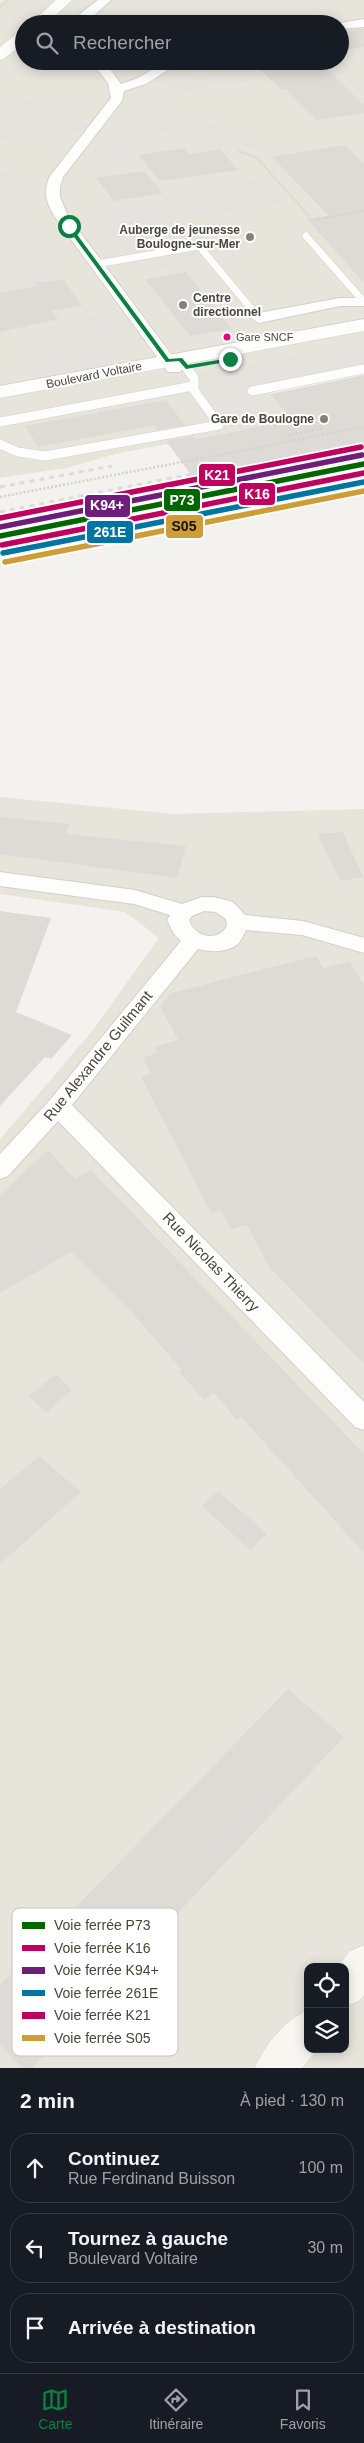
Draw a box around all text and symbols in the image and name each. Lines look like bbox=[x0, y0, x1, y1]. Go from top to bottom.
search box bbox=[15, 15, 349, 70]
icon: search bbox=[33, 29, 61, 57]
text: Rechercher bbox=[73, 32, 171, 53]
route start bbox=[58, 215, 81, 238]
place label: Auberge de jeunesse Boulogne-sur-Mer bbox=[119, 223, 240, 251]
marker: Auberge de jeunesse Boulogne-sur-Mer bbox=[244, 231, 256, 243]
place label: Centre directionnel bbox=[193, 291, 261, 319]
marker: Centre directionnel bbox=[177, 299, 189, 311]
place label: Gare SNCF bbox=[236, 331, 294, 343]
marker: Gare SNCF bbox=[222, 332, 232, 342]
route end bbox=[219, 348, 242, 371]
street label: Boulevard Voltaire bbox=[45, 359, 143, 391]
place label: Gare de Boulogne bbox=[211, 412, 314, 426]
marker: Gare de Boulogne bbox=[318, 413, 330, 425]
line badge: K21 bbox=[198, 463, 236, 487]
text: K21 bbox=[204, 467, 230, 483]
line badge: K16 bbox=[238, 482, 276, 506]
text: K16 bbox=[244, 486, 270, 502]
line badge: P73 bbox=[163, 488, 201, 512]
text: P73 bbox=[170, 492, 195, 508]
line badge: K94+ bbox=[84, 494, 131, 518]
text: K94+ bbox=[90, 497, 124, 513]
line badge: S05 bbox=[165, 514, 204, 539]
text: S05 bbox=[172, 518, 197, 534]
line badge: 261E bbox=[86, 520, 134, 544]
text: 261E bbox=[94, 524, 126, 540]
street label: Rue Alexandre Guilmant bbox=[40, 987, 156, 1124]
street label: Rue Nicolas Thierry bbox=[160, 1208, 263, 1315]
legend bbox=[12, 1908, 178, 2056]
text: Voie ferrée P73 bbox=[54, 1917, 151, 1933]
text: Voie ferrée K16 bbox=[54, 1940, 151, 1956]
text: Voie ferrée K94+ bbox=[54, 1962, 159, 1978]
map controls bbox=[304, 1963, 349, 2053]
button: locate bbox=[304, 1963, 349, 2008]
text: Voie ferrée 261E bbox=[54, 1985, 158, 2001]
text: Voie ferrée K21 bbox=[54, 2007, 151, 2023]
button: layers bbox=[304, 2008, 349, 2053]
text: Voie ferrée S05 bbox=[54, 2030, 151, 2046]
text: 2 min bbox=[20, 2089, 75, 2112]
text: À pied · 130 m bbox=[240, 2092, 344, 2109]
text: Continuez bbox=[68, 2148, 160, 2169]
icon: ahead bbox=[21, 2154, 49, 2182]
text: 100 m bbox=[299, 2159, 343, 2176]
text: Rue Ferdinand Buisson bbox=[68, 2170, 235, 2187]
text: Tournez à gauche bbox=[68, 2228, 228, 2249]
icon: left bbox=[21, 2234, 49, 2262]
text: 30 m bbox=[307, 2239, 343, 2256]
text: Boulevard Voltaire bbox=[68, 2250, 198, 2267]
icon: arrive bbox=[21, 2314, 49, 2342]
text: Arrivée à destination bbox=[68, 2317, 256, 2338]
tab: Carte bbox=[38, 2386, 72, 2432]
tab: Itinéraire bbox=[149, 2386, 203, 2432]
tab: Favoris bbox=[280, 2386, 326, 2432]

